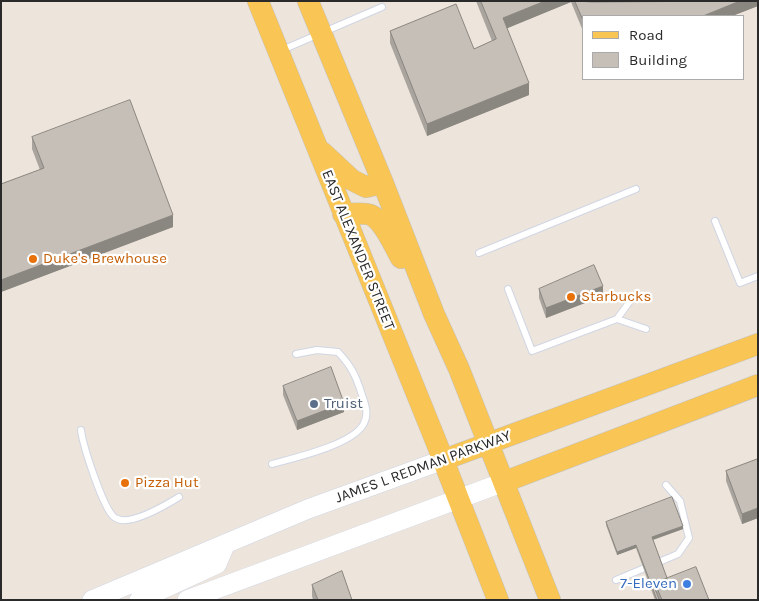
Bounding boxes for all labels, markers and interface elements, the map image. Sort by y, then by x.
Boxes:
legend [582,15,744,80]
text: Road [629,26,664,44]
text: Building [629,51,687,69]
street label: EAST ALEXANDER STREET [318,167,398,333]
place label: Duke's Brewhouse [43,250,167,268]
marker: Duke's Brewhouse [27,253,39,265]
place label: Starbucks [581,288,651,306]
marker: Starbucks [565,291,577,303]
place label: Truist [324,395,363,413]
marker: Truist [308,398,320,410]
street label: JAMES L REDMAN PARKWAY [333,427,513,507]
place label: Pizza Hut [135,474,199,492]
marker: Pizza Hut [119,477,131,489]
place label: 7-Eleven [620,575,677,593]
marker: 7-Eleven [681,578,693,590]

